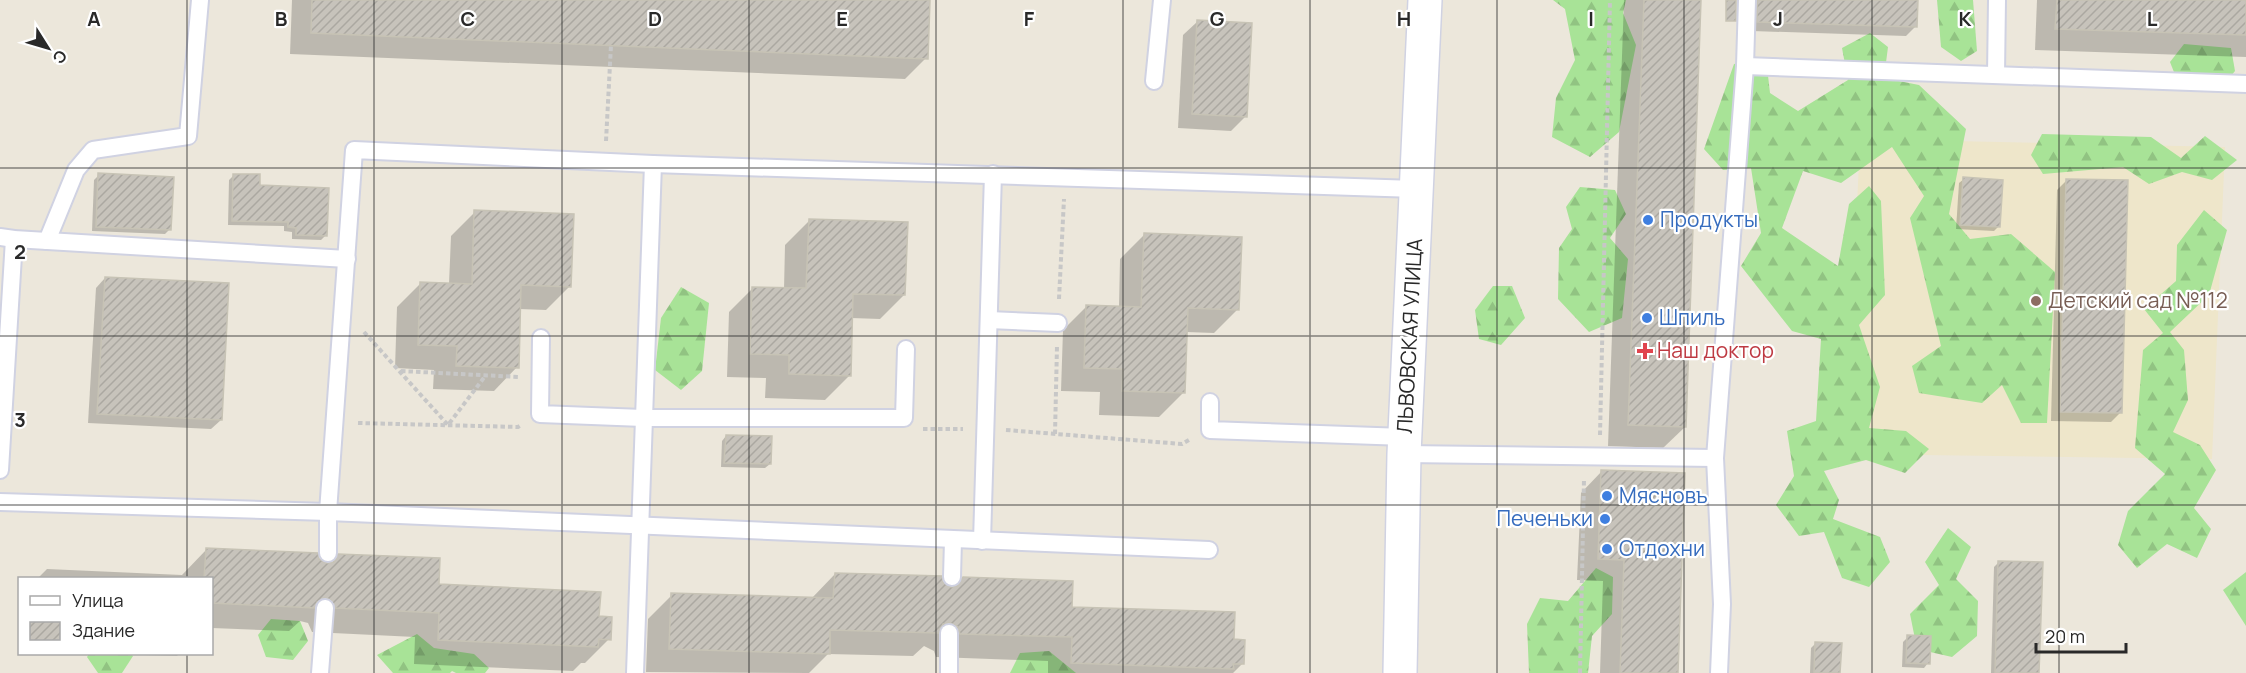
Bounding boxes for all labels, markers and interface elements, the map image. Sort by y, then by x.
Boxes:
text: A [87,5,101,32]
text: B [275,5,288,32]
text: C [461,5,475,32]
text: D [648,5,662,32]
text: E [836,5,848,32]
text: F [1024,5,1035,32]
text: G [1210,5,1225,32]
text: H [1397,5,1411,32]
text: I [1588,5,1594,32]
text: J [1773,5,1783,32]
text: K [1959,5,1972,32]
text: L [2147,5,2158,32]
north arrow [18,18,78,78]
text: С [48,46,72,69]
place label: Продукты [1660,205,1758,233]
marker: Продукты [1641,213,1655,227]
street label: ЛЬВОВСКАЯ УЛИЦА [1390,237,1428,434]
text: 2 [14,238,26,265]
place label: Детский сад №112 [2048,286,2228,314]
marker: Детский сад №112 [2029,294,2043,308]
place label: Шпиль [1659,303,1725,331]
marker: Шпиль [1640,311,1654,325]
place label: Наш доктор [1657,336,1774,364]
marker: Наш доктор [1638,344,1652,358]
text: 3 [14,406,26,433]
place label: Мясновъ [1619,481,1708,509]
marker: Мясновъ [1600,489,1614,503]
place label: Печеньки [1497,504,1593,532]
marker: Печеньки [1598,512,1612,526]
place label: Отдохни [1619,534,1705,562]
marker: Отдохни [1600,542,1614,556]
legend [18,577,213,655]
text: Улица [72,588,124,612]
scale bar [2036,616,2126,654]
text: Здание [72,618,135,642]
text: 20 m [2045,624,2085,648]

